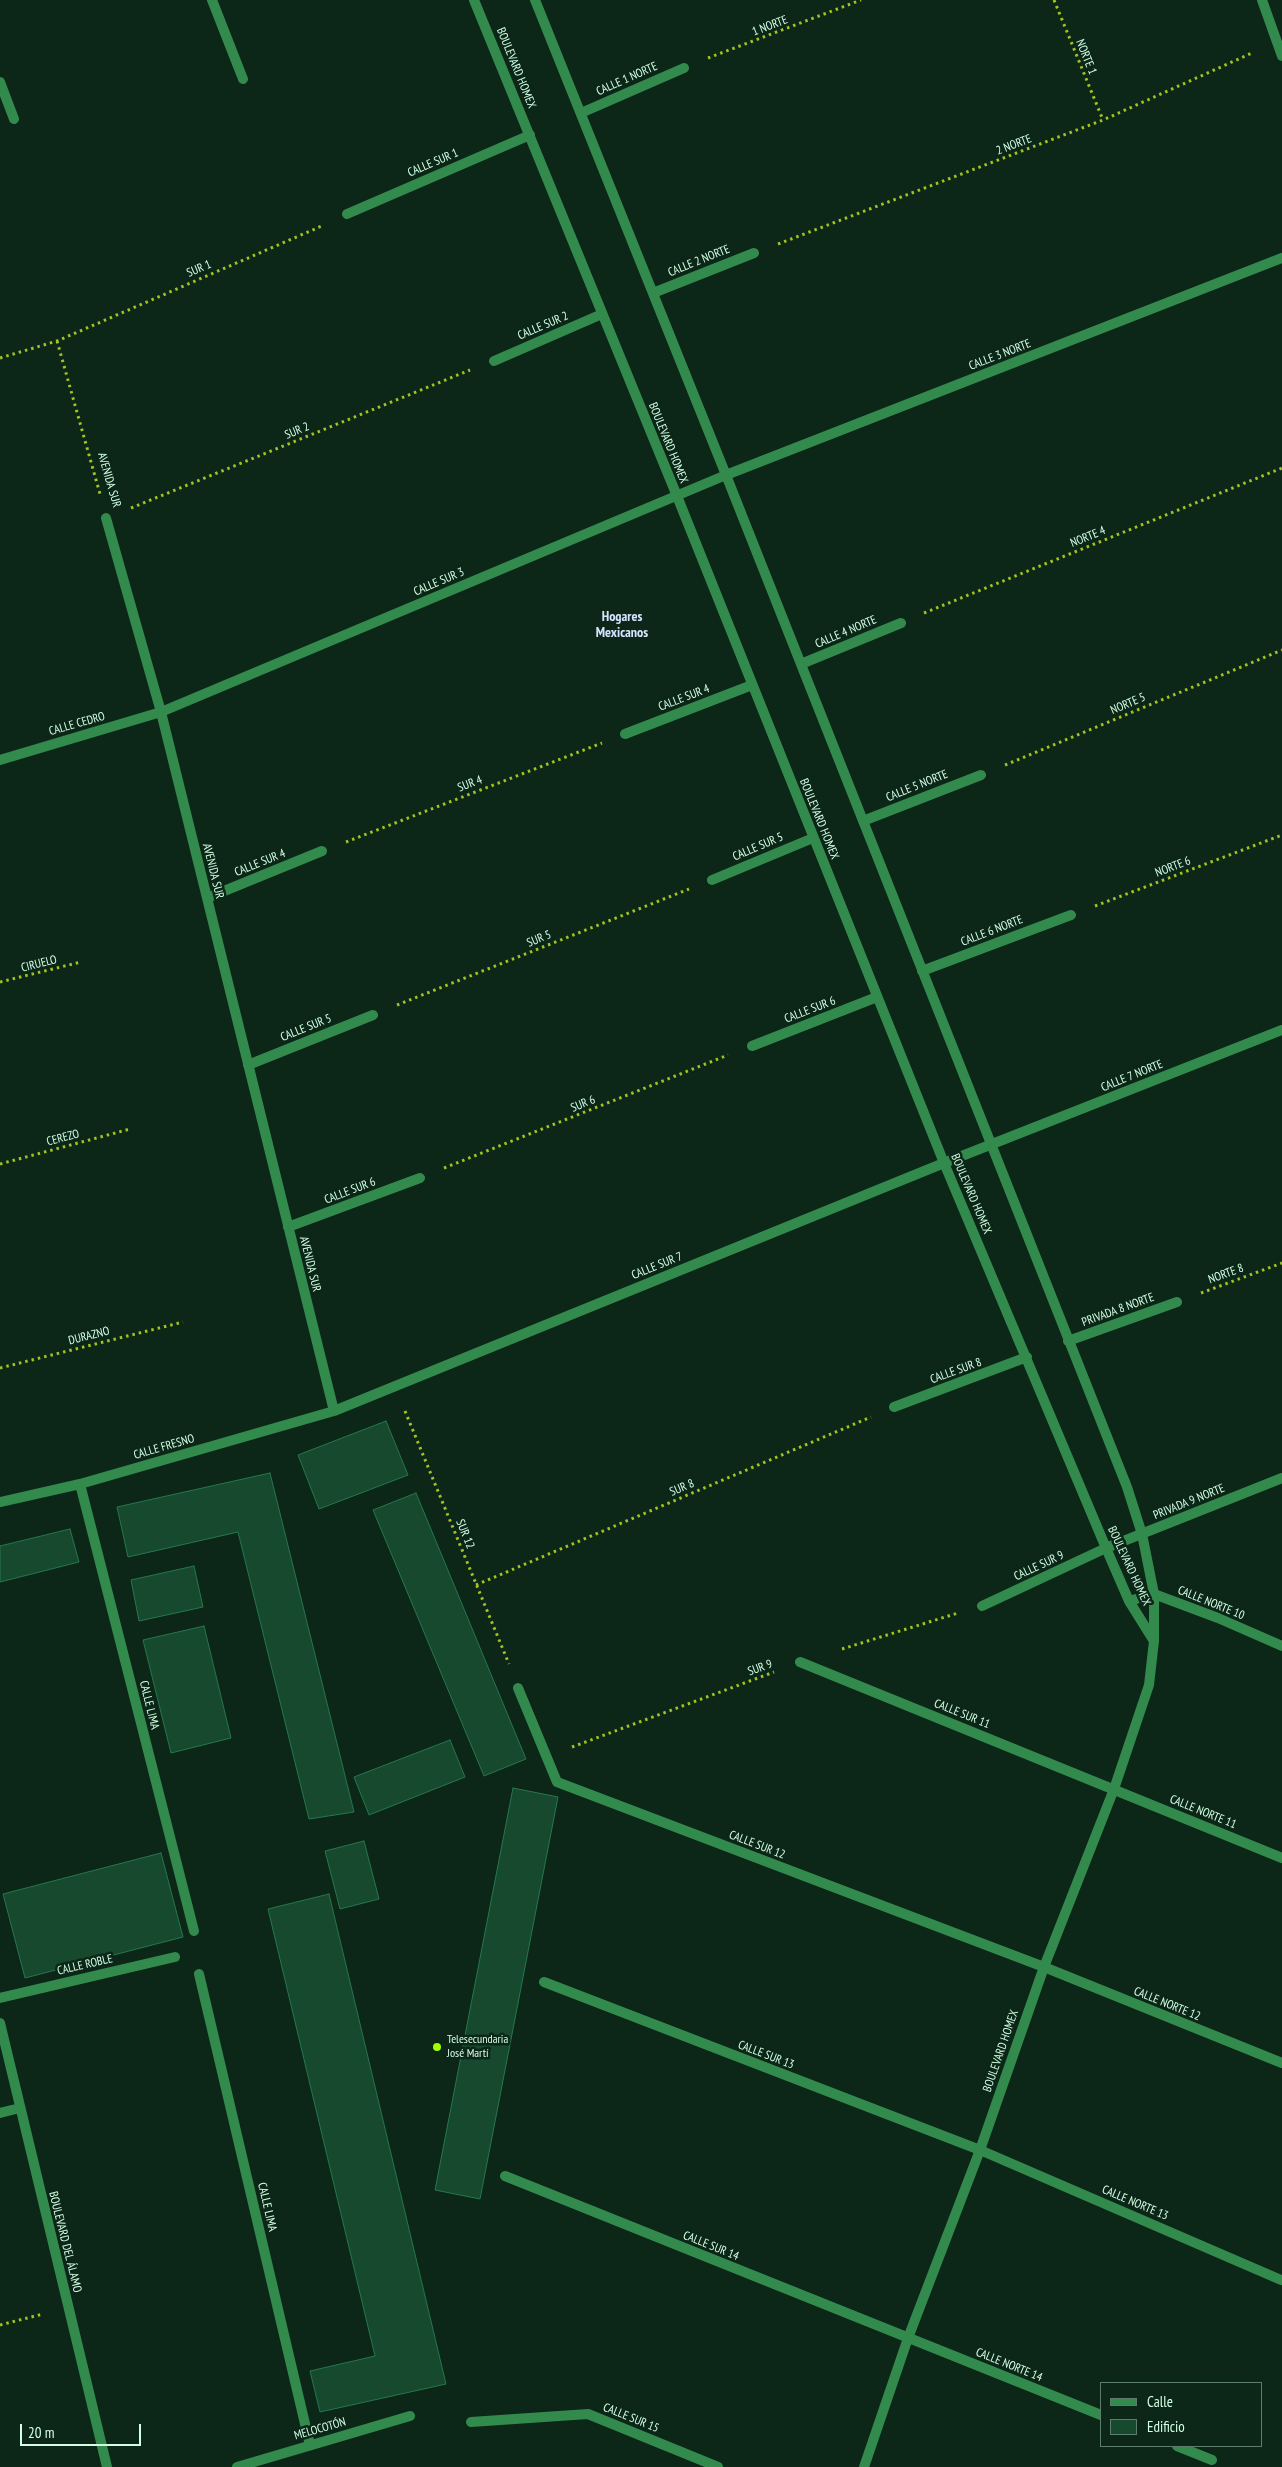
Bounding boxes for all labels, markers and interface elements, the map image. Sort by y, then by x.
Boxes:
street label: 1 NORTE [750,13,790,39]
street label: BOULEVARD HOMEX [493,26,539,110]
street label: NORTE 1 [1072,37,1100,77]
street label: CALLE 1 NORTE [594,59,660,99]
street label: 2 NORTE [994,132,1034,158]
street label: CALLE SUR 1 [406,146,460,180]
street label: CALLE 2 NORTE [666,242,732,280]
street label: SUR 1 [185,257,213,281]
street label: CALLE SUR 2 [516,309,570,343]
street label: CALLE 3 NORTE [967,337,1033,373]
street label: BOULEVARD HOMEX [645,401,691,485]
street label: SUR 2 [283,420,311,442]
street label: AVENIDA SUR [94,451,124,509]
street label: NORTE 4 [1068,523,1108,551]
street label: CALLE SUR 3 [412,565,466,599]
district label: Hogares Mexicanos [596,609,648,642]
street label: CALLE 4 NORTE [813,613,879,651]
street label: CALLE SUR 4 [656,682,712,714]
street label: NORTE 5 [1108,690,1148,718]
street label: CALLE CEDRO [47,709,107,739]
street label: CALLE 5 NORTE [884,767,950,805]
street label: SUR 4 [456,773,484,795]
street label: BOULEVARD HOMEX [796,777,842,861]
street label: CALLE SUR 5 [731,830,785,864]
street label: AVENIDA SUR [199,842,227,900]
street label: CALLE SUR 4 [232,846,288,880]
street label: NORTE 6 [1153,854,1193,880]
street label: CALLE 6 NORTE [959,913,1025,949]
street label: SUR 5 [525,928,553,950]
street label: CIRUELO [20,953,58,975]
street label: CALLE SUR 6 [782,994,838,1026]
street label: CALLE SUR 5 [278,1011,334,1045]
street label: CALLE 7 NORTE [1099,1057,1165,1095]
street label: SUR 6 [569,1093,597,1115]
street label: CEREZO [45,1127,81,1149]
street label: BOULEVARD HOMEX [948,1152,994,1236]
street label: CALLE SUR 6 [322,1175,378,1207]
street label: AVENIDA SUR [296,1235,324,1293]
street label: CALLE SUR 7 [629,1249,685,1283]
street label: NORTE 8 [1206,1261,1246,1287]
street label: PRIVADA 8 NORTE [1080,1290,1156,1330]
street label: DURAZNO [67,1324,111,1348]
street label: CALLE SUR 8 [928,1355,984,1387]
street label: CALLE FRESNO [132,1431,196,1463]
street label: SUR 8 [668,1476,696,1500]
street label: PRIVADA 9 NORTE [1151,1481,1227,1523]
street label: SUR 12 [453,1517,477,1551]
street label: BOULEVARD HOMEX [1104,1524,1154,1608]
street label: CALLE SUR 9 [1012,1548,1066,1584]
street label: CALLE NORTE 10 [1176,1583,1246,1623]
street label: SUR 9 [746,1657,774,1679]
street label: CALLE LIMA [136,1679,162,1731]
street label: CALLE SUR 11 [932,1696,992,1732]
street label: CALLE NORTE 11 [1168,1792,1238,1832]
street label: CALLE SUR 12 [727,1828,787,1862]
street label: CALLE ROBLE [56,1952,114,1978]
street label: CALLE NORTE 12 [1132,1984,1202,2024]
street label: BOULEVARD HOMEX [980,2008,1022,2094]
place label: Telesecundaria José Martí [447,2033,508,2061]
street label: CALLE SUR 13 [736,2038,796,2072]
marker: Telesecundaria José Martí [431,2041,443,2053]
street label: CALLE LIMA [254,2181,280,2233]
street label: CALLE NORTE 13 [1100,2183,1170,2223]
street label: BOULEVARD DEL ÁLAMO [45,2190,85,2294]
street label: CALLE SUR 14 [681,2228,741,2264]
street label: CALLE NORTE 14 [974,2345,1044,2385]
legend [1100,2382,1262,2447]
text: Calle [1147,2392,1173,2411]
street label: CALLE SUR 15 [601,2400,661,2436]
scale bar [22,2414,144,2446]
street label: MELOCOTÓN [293,2415,347,2443]
text: Edificio [1147,2417,1185,2436]
text: 20 m [28,2423,54,2442]

